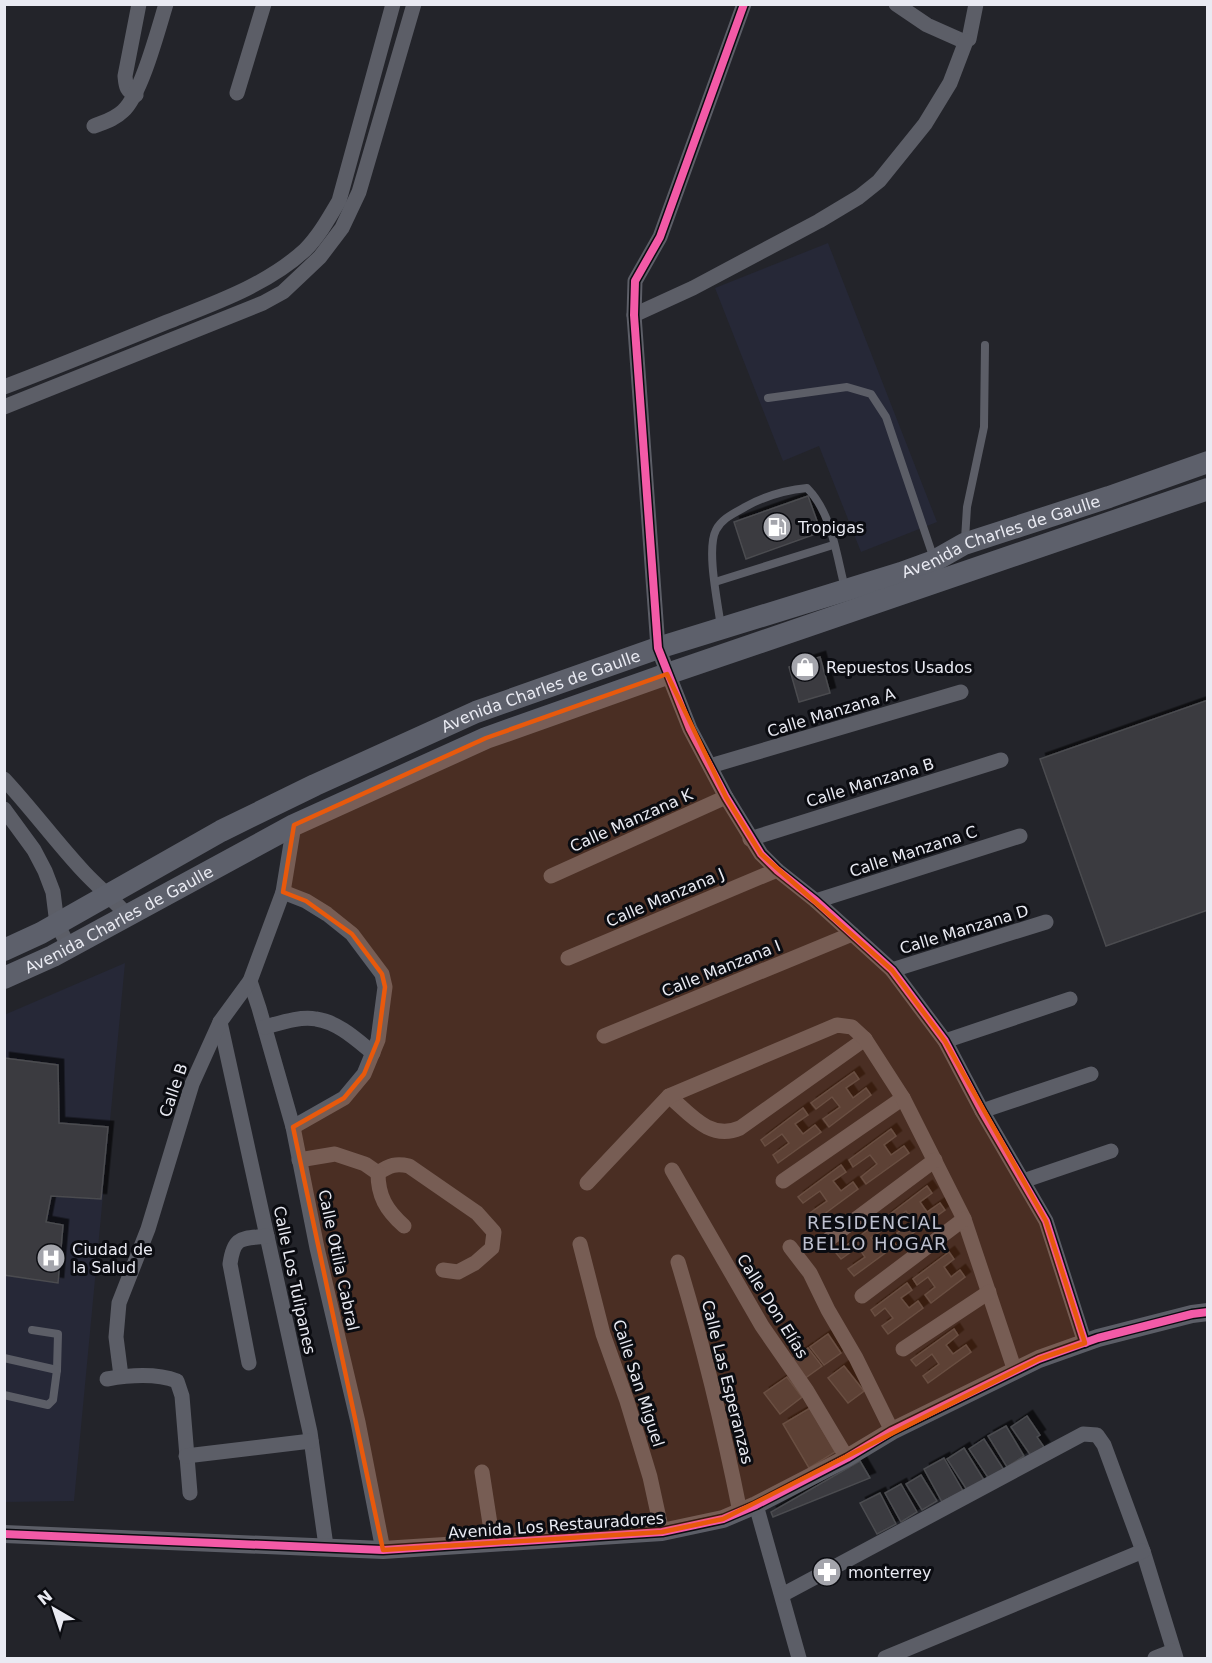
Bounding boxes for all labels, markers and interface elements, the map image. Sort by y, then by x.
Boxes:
street label: Avenida Charles de Gaulle [899,492,1103,582]
fuel station icon: Tropigas [761,511,793,543]
place label: Tropigas [797,518,864,537]
street label: Avenida Charles de Gaulle [438,646,643,737]
shop icon: Repuestos Usados [789,651,821,683]
place label: Repuestos Usados [826,658,972,677]
street label: Calle Manzana A [765,684,897,741]
street label: Calle Manzana B [804,754,936,811]
street label: Calle Manzana K [567,785,696,856]
street label: Calle Manzana C [847,822,979,881]
street label: Avenida Charles de Gaulle [22,862,216,977]
street label: Calle Manzana J [603,864,727,931]
street label: Calle Manzana D [897,901,1031,958]
street label: Calle Manzana I [659,936,783,1001]
street label: Calle B [155,1061,192,1120]
street label: Calle Otilia Cabral [314,1188,363,1332]
street label: Calle Los Tulipanes [269,1204,320,1356]
district label: RESIDENCIAL BELLO HOGAR [802,1212,948,1254]
place label: Ciudad de la Salud [72,1240,153,1277]
hospital icon: Ciudad de la Salud [35,1242,67,1274]
street label: Calle Don Elías [733,1251,812,1362]
street label: Calle Las Esperanzas [698,1298,757,1466]
street label: Calle San Miguel [609,1317,668,1449]
street label: Avenida Los Restauradores [447,1508,665,1543]
pharmacy icon: monterrey [811,1556,843,1588]
place label: monterrey [848,1563,931,1582]
north arrow [24,1579,84,1639]
text: N [34,1586,56,1609]

